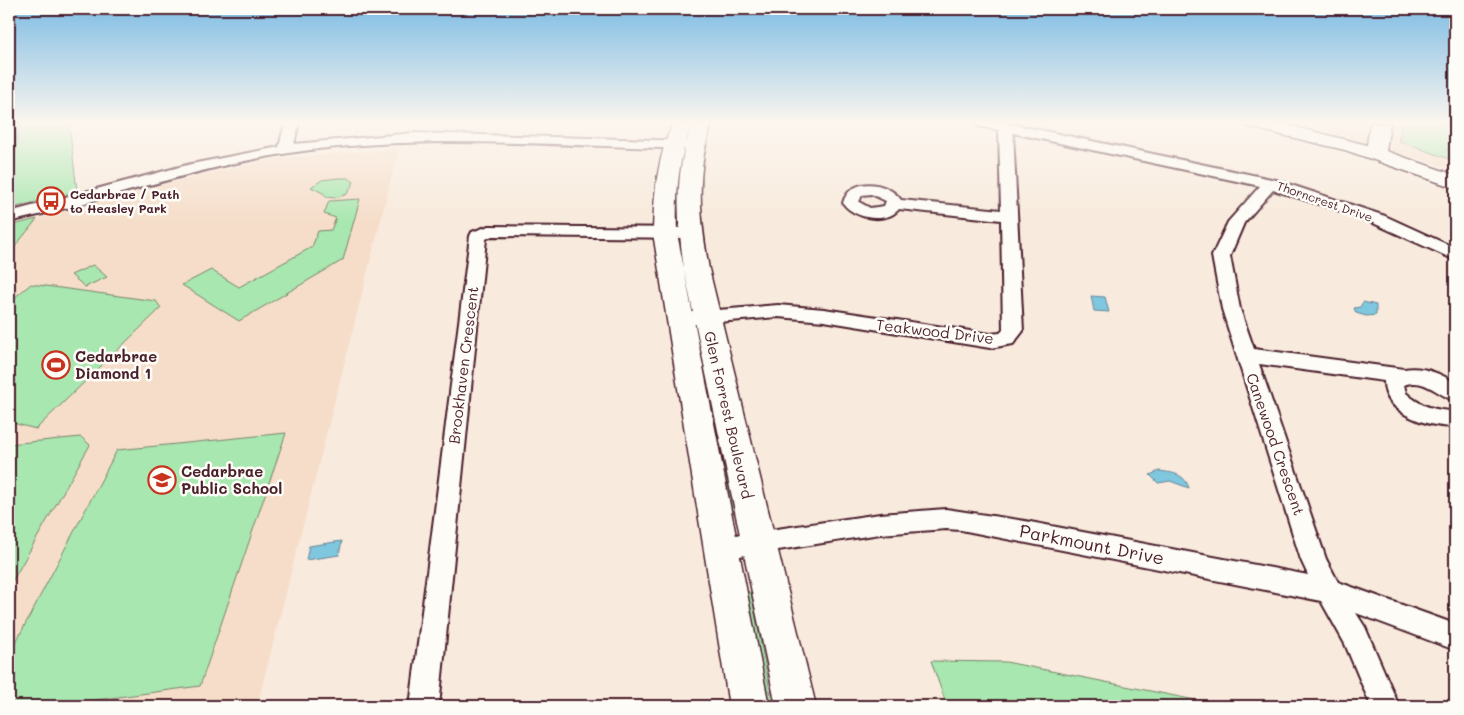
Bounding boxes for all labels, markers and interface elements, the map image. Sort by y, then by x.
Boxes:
street label: Thorncrest Drive [1275,177,1375,225]
bus stop icon: Cedarbrae / Path to Heasley Park [36,186,66,216]
place label: Cedarbrae / Path to Heasley Park [70,186,179,216]
street label: Brookhaven Crescent [443,285,483,445]
street label: Teakwood Drive [875,314,995,348]
street label: Glen Forrest Boulevard [700,329,758,501]
place label: Cedarbrae Diamond 1 [75,346,157,383]
sports icon: Cedarbrae Diamond 1 [41,350,71,380]
street label: Canewood Crescent [1242,370,1310,518]
place label: Cedarbrae Public School [181,461,282,498]
school or university icon: Cedarbrae Public School [147,465,177,495]
street label: Parkmount Drive [1018,518,1166,570]

